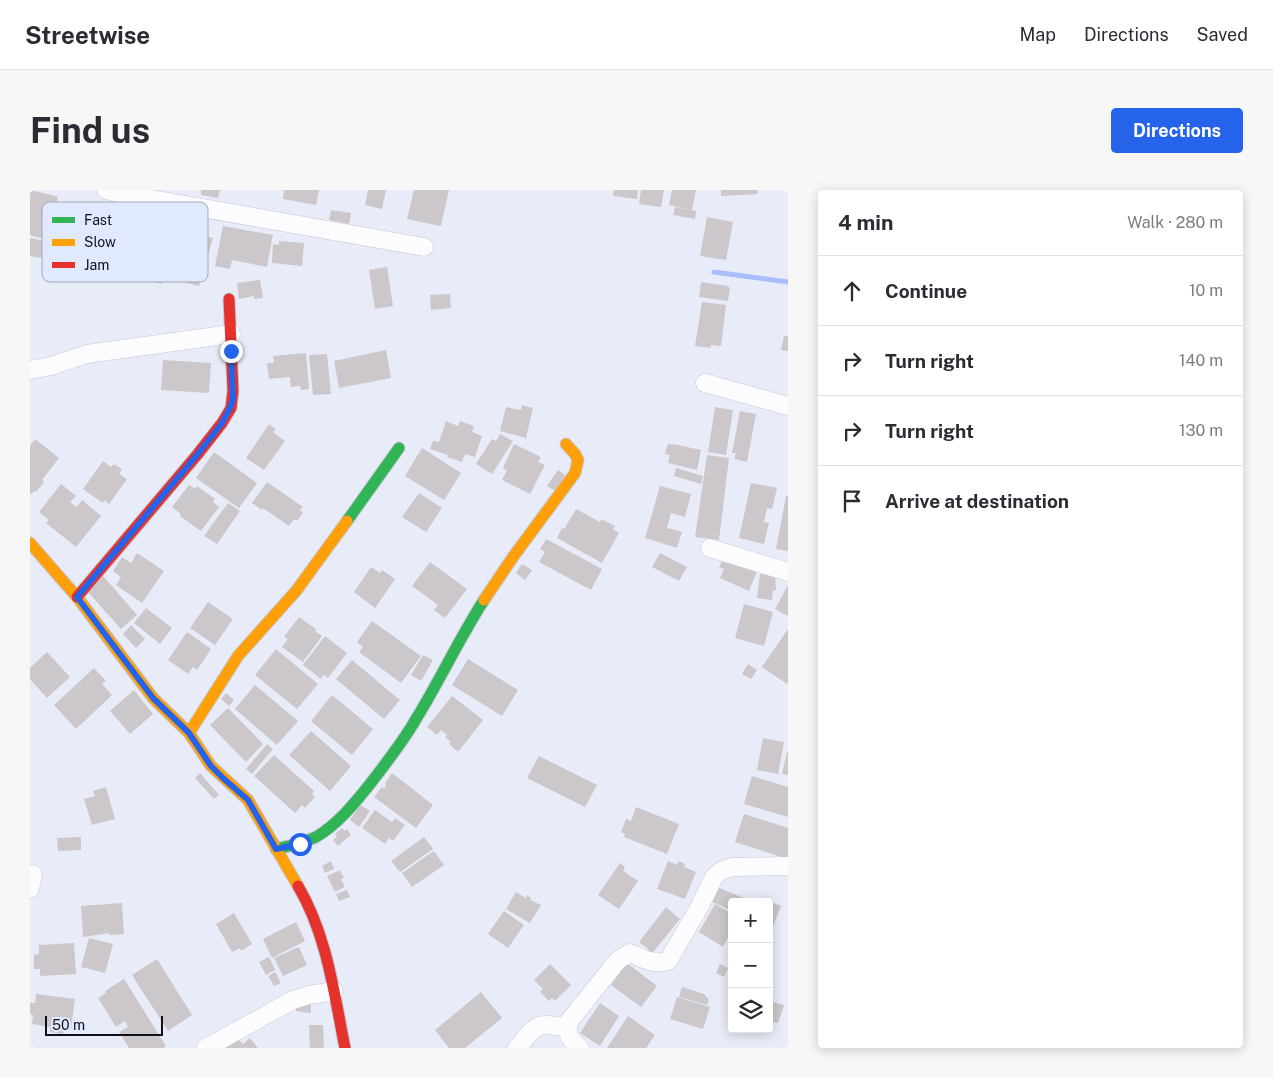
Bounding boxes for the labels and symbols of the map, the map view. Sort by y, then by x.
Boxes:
legend [42,202,208,282]
text: Fast [84,212,112,228]
text: Slow [84,234,116,250]
text: Jam [84,257,109,273]
route end [220,340,243,363]
route start [289,833,312,856]
scale bar [45,1013,162,1036]

